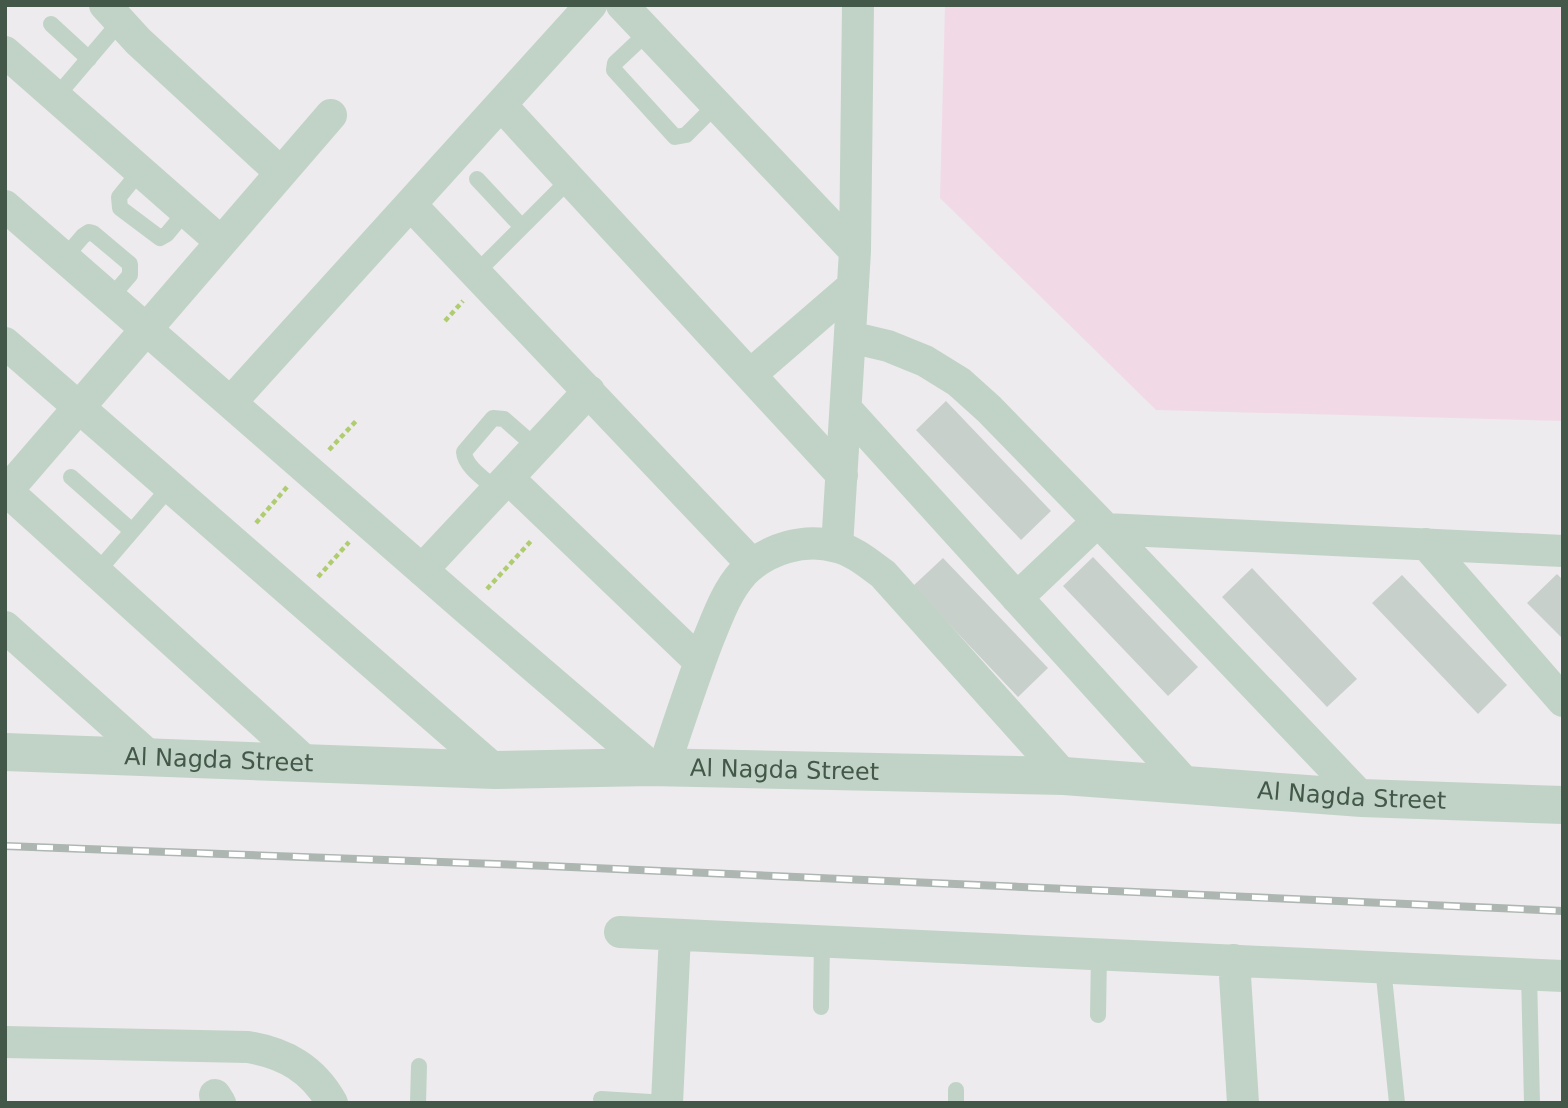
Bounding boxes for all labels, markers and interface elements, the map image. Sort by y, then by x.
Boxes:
street label: Al Nagda Street [124,742,314,777]
street label: Al Nagda Street [690,754,879,786]
street label: Al Nagda Street [1256,776,1447,815]

